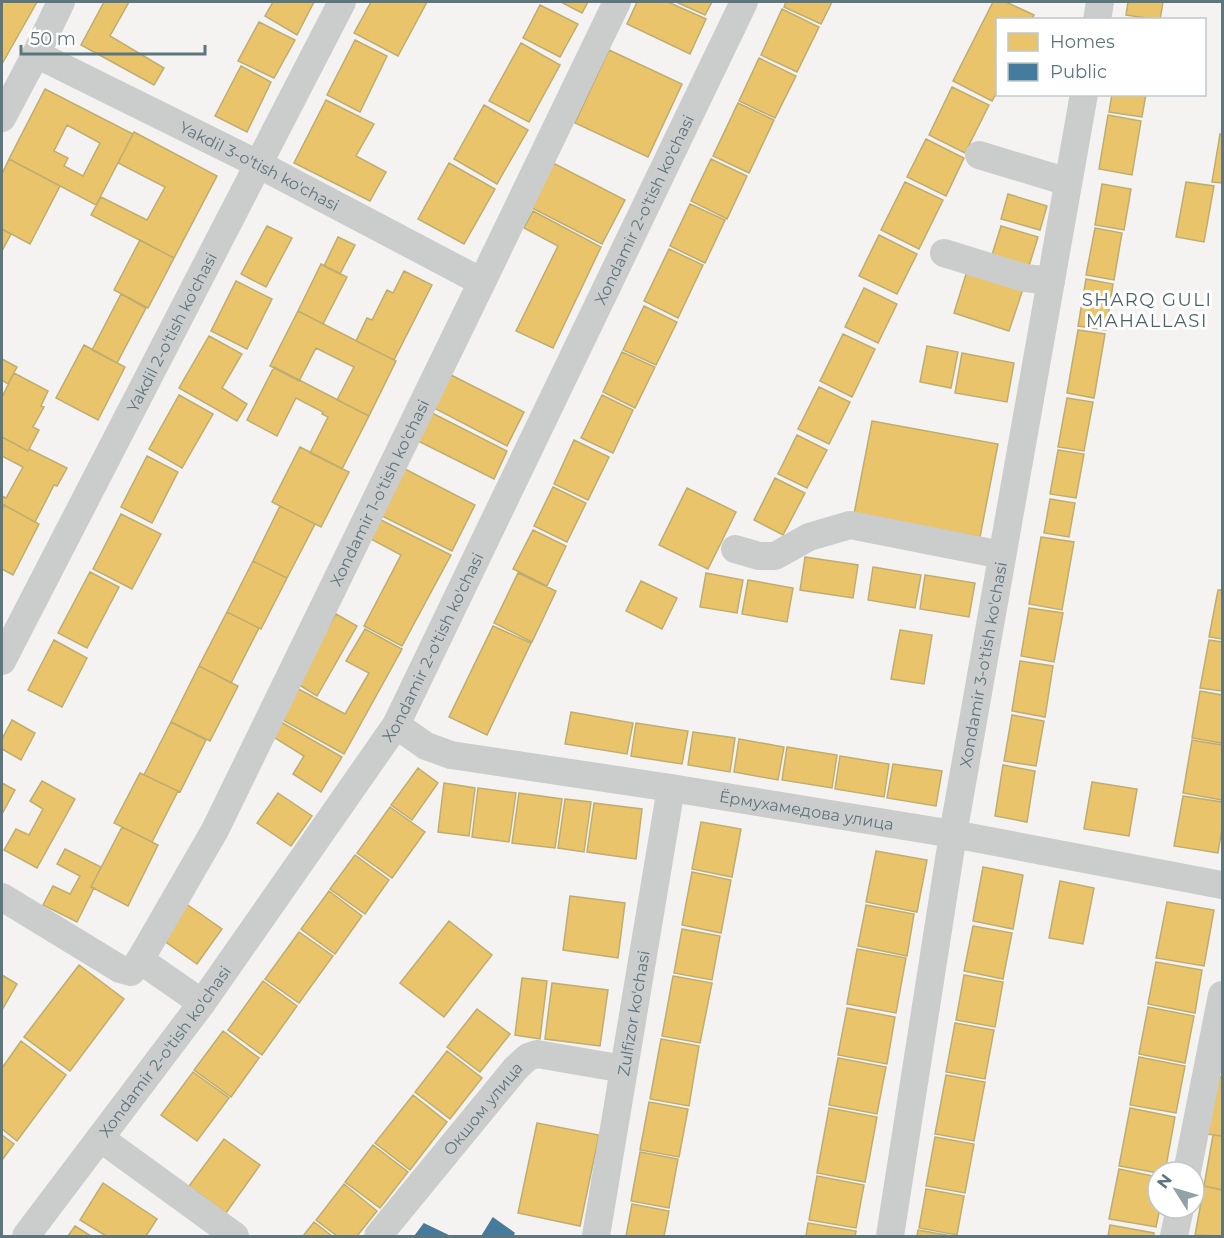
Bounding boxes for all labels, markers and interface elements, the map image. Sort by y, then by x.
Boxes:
scale bar [21,18,206,56]
legend [996,18,1206,96]
text: 50 m [30,28,76,50]
text: Homes [1050,31,1115,53]
text: Public [1050,61,1107,83]
street label: Xondamir 2-o'tish ko'chasi [590,112,698,308]
street label: Yakdil 3-o'tish ko'chasi [177,117,343,215]
street label: Yakdil 2-o'tish ko'chasi [123,249,221,415]
district label: SHARQ GULI MAHALLASI [1082,289,1212,332]
street label: Xondamir 1-o'tish ko'chasi [326,396,433,589]
street label: Xondamir 2-o'tish ko'chasi [378,549,487,745]
street label: Xondamir 3-o'tish ko'chasi [955,560,1011,769]
street label: Ёрмухамедова улица [718,786,895,834]
street label: Zulfizor ko'chasi [613,949,653,1077]
street label: Xondamir 2-o'tish ko'chasi [95,962,235,1141]
street label: Окшом улица [439,1058,526,1159]
north arrow [1146,1160,1206,1220]
text: N [1153,1170,1176,1192]

